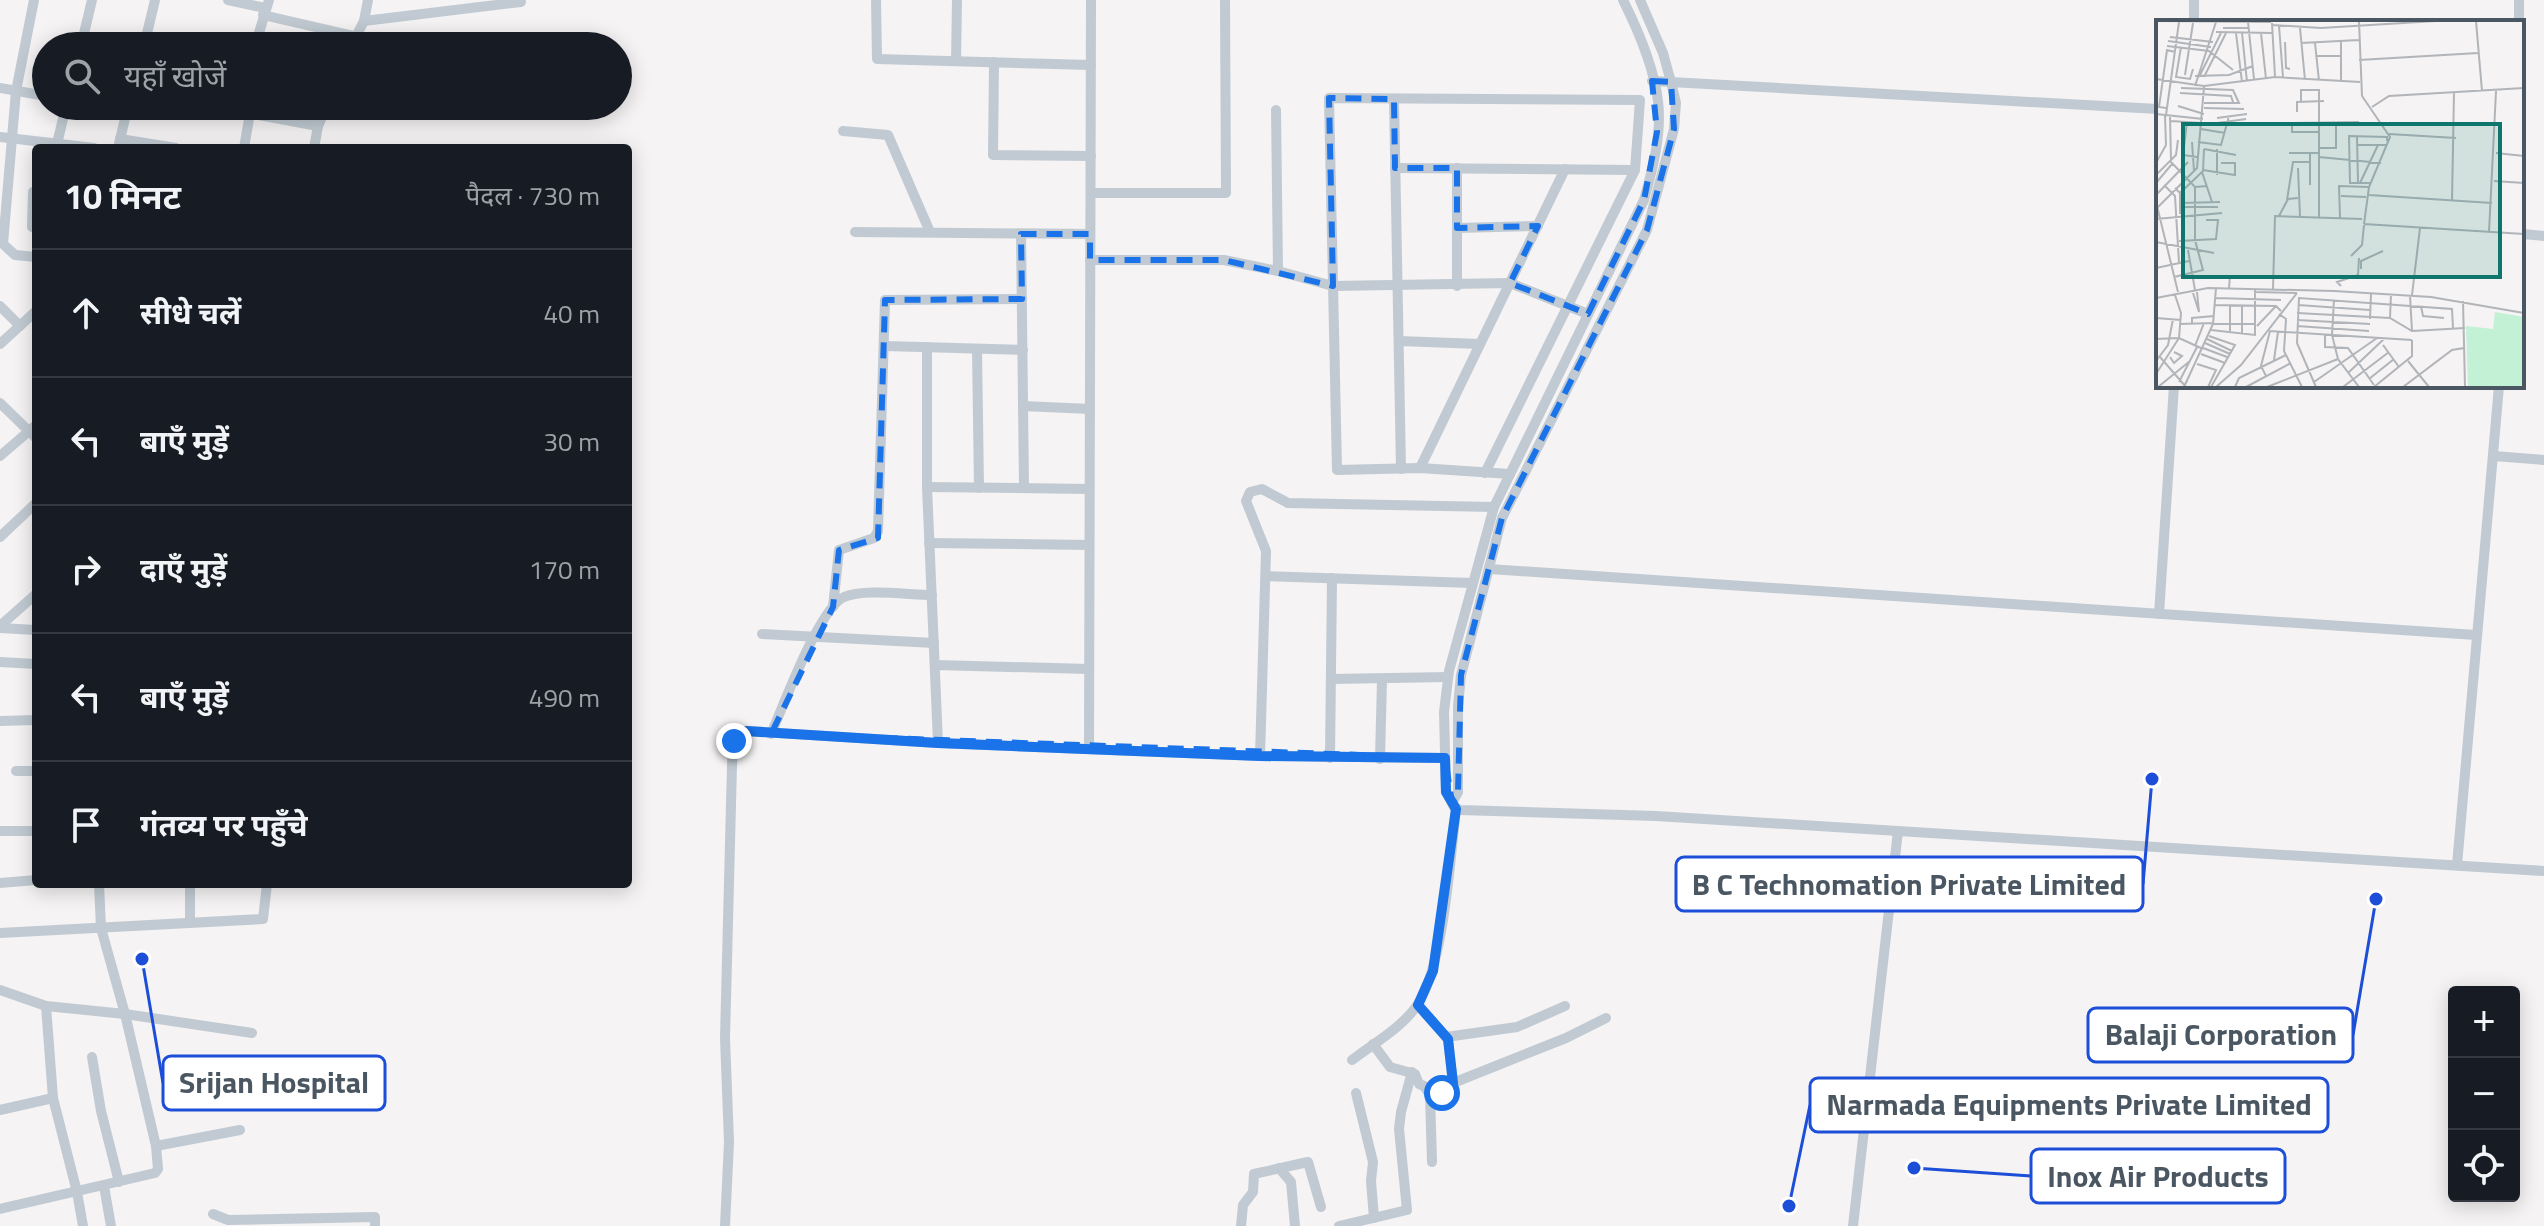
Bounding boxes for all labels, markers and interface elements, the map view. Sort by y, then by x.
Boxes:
inset map [2156,20,2524,388]
search box [32,32,632,120]
text: यहाँ खोजें [124,53,226,99]
icon: search [60,54,104,98]
text: 10 मिनट [64,170,181,222]
text: पैदल · 730 m [466,176,600,215]
text: सीधे चलें [140,290,241,336]
icon: ahead [64,291,108,335]
text: 40 m [543,294,600,333]
text: बाएँ मुड़ें [140,418,229,464]
icon: left [64,419,108,463]
text: 30 m [543,422,600,461]
text: दाएँ मुड़ें [140,546,227,592]
icon: right [64,547,108,591]
text: 170 m [529,550,600,589]
text: बाएँ मुड़ें [140,674,229,720]
icon: left [64,675,108,719]
text: 490 m [529,678,600,717]
route end [716,723,752,759]
text: गंतव्य पर पहुँचे [140,802,307,848]
icon: arrive [64,803,108,847]
callout: B C Technomation Private Limited [1676,857,2143,911]
text: B C Technomation Private Limited [1692,861,2126,907]
map controls [2448,986,2520,1202]
button: + [2448,986,2520,1058]
callout: Balaji Corporation [2088,1008,2353,1062]
text: Balaji Corporation [2105,1011,2337,1057]
callout: Srijan Hospital [163,1056,385,1110]
button: − [2448,1058,2520,1130]
text: Srijan Hospital [179,1059,369,1105]
route start [1424,1075,1460,1111]
callout: Narmada Equipments Private Limited [1810,1078,2328,1132]
text: Narmada Equipments Private Limited [1826,1081,2312,1127]
button: locate [2448,1130,2520,1202]
callout: Inox Air Products [2031,1149,2285,1203]
text: Inox Air Products [2047,1153,2269,1199]

